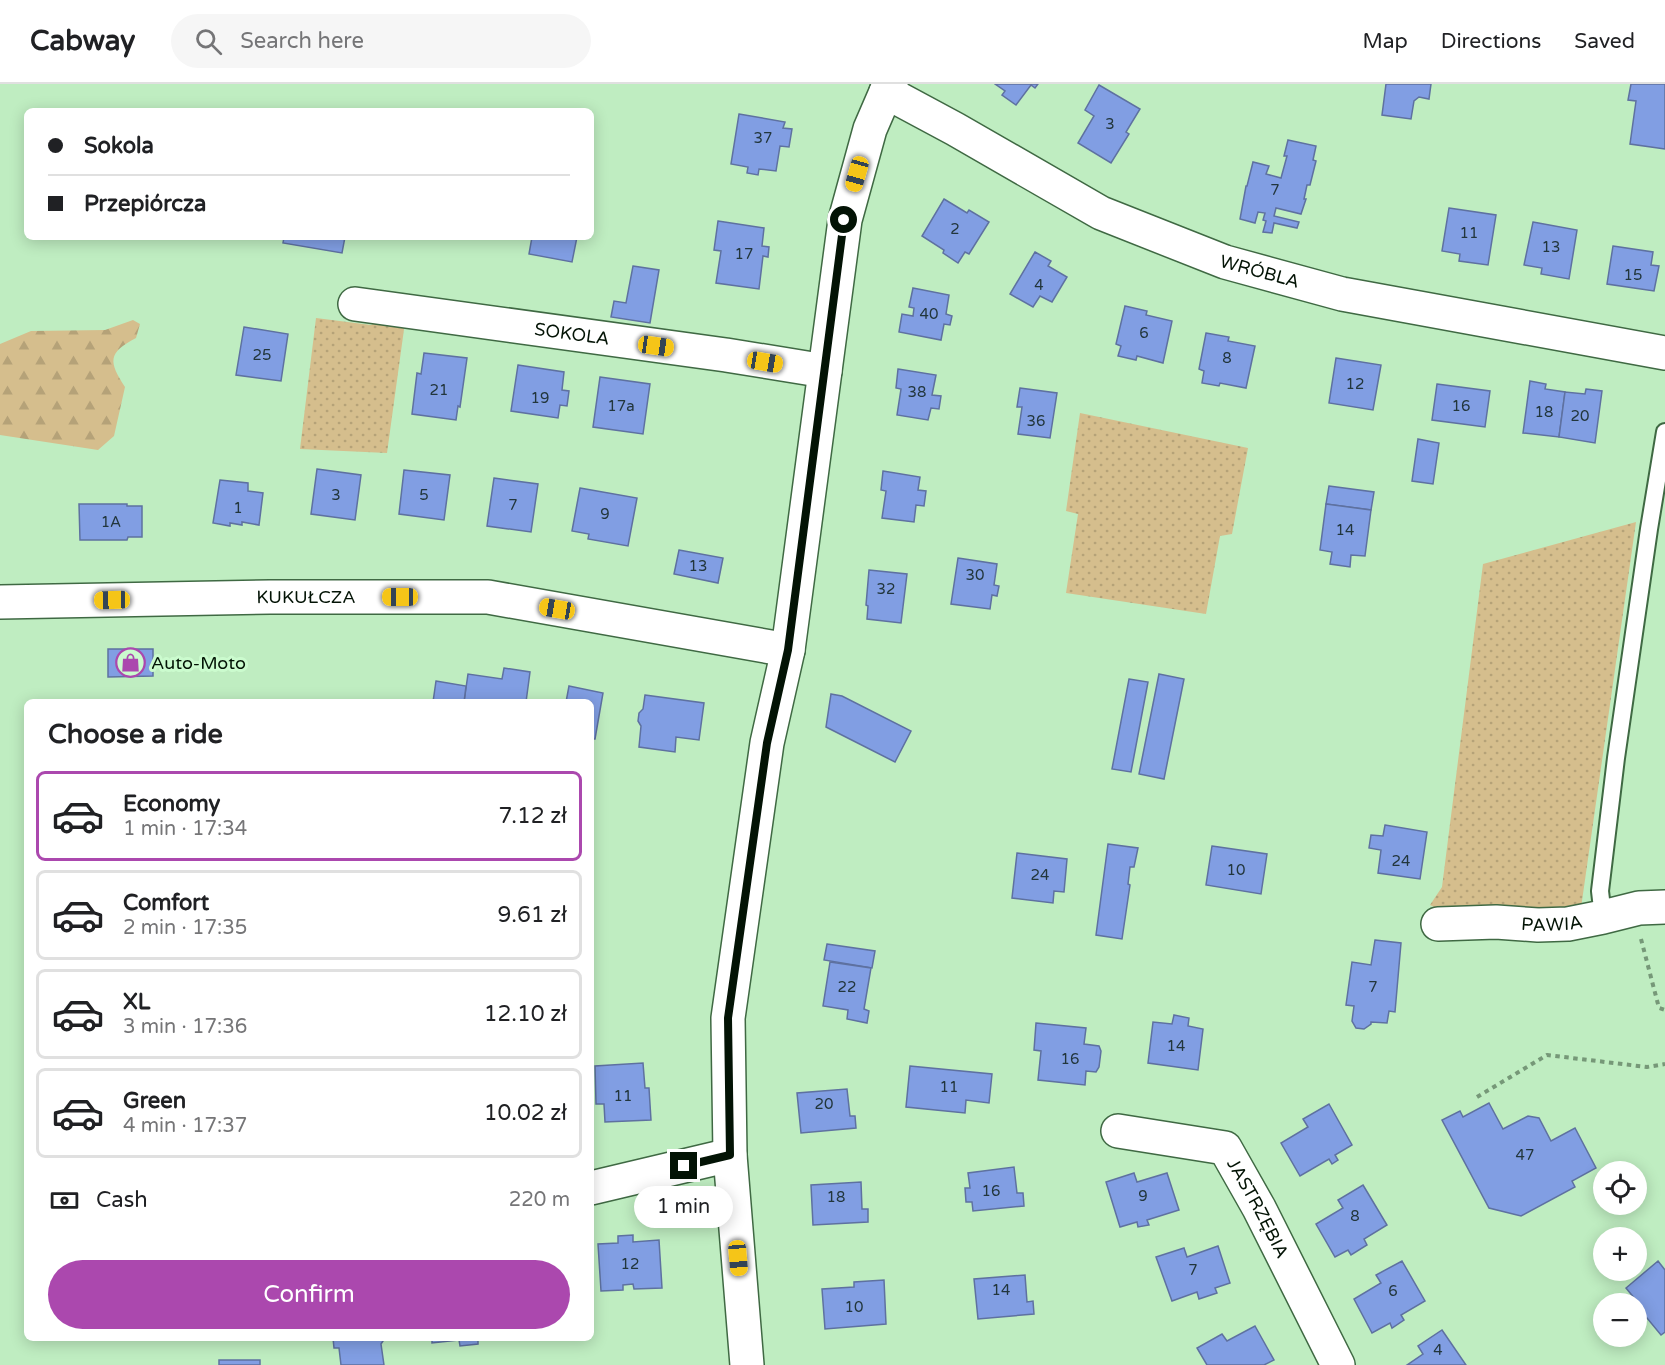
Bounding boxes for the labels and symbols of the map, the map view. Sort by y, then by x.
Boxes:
house number: 3 [1105,115,1115,133]
house number: 37 [754,129,772,147]
car [843,154,871,194]
house number: 7 [1270,181,1280,199]
route start [830,206,857,233]
house number: 2 [950,220,960,238]
house number: 11 [1460,224,1478,242]
house number: 13 [1542,238,1560,256]
house number: 17 [735,245,753,263]
street label: WRÓBLA [1217,250,1302,293]
house number: 15 [1624,266,1642,284]
house number: 4 [1034,276,1044,294]
house number: 40 [920,305,938,323]
street label: SOKOLA [533,318,611,350]
house number: 6 [1139,324,1149,342]
car [637,335,675,357]
house number: 25 [253,346,271,364]
house number: 8 [1222,349,1232,367]
car [746,350,784,374]
house number: 12 [1346,375,1364,393]
house number: 21 [430,381,448,399]
house number: 38 [908,383,926,401]
house number: 19 [531,389,549,407]
house number: 17a [607,397,635,415]
house number: 16 [1452,397,1470,415]
house number: 18 [1535,403,1553,421]
house number: 20 [1571,407,1589,425]
house number: 36 [1027,412,1045,430]
house number: 3 [331,486,341,504]
house number: 5 [419,486,429,504]
house number: 7 [508,496,518,514]
house number: 1 [233,499,243,517]
house number: 9 [600,505,610,523]
house number: 1A [101,513,121,531]
house number: 14 [1336,521,1354,539]
house number: 13 [689,557,707,575]
house number: 30 [966,566,984,584]
house number: 32 [877,580,895,598]
street label: KUKUŁCZA [256,586,356,608]
car [382,588,418,606]
car [94,591,130,609]
car [538,597,576,621]
shop icon: Auto-Moto [114,647,146,679]
place label: Auto-Moto [151,652,246,674]
house number: 24 [1392,852,1410,870]
house number: 10 [1227,861,1245,879]
house number: 24 [1031,866,1049,884]
street label: PAWIA [1520,910,1584,936]
house number: 22 [838,978,856,996]
house number: 7 [1368,978,1378,996]
house number: 14 [1167,1037,1185,1055]
house number: 16 [1061,1050,1079,1068]
house number: 11 [940,1078,958,1096]
house number: 11 [614,1087,632,1105]
house number: 20 [815,1095,833,1113]
house number: 47 [1516,1146,1534,1164]
route end [670,1152,697,1179]
street label: JASTRZĘBIA [1222,1154,1293,1262]
house number: 16 [982,1182,1000,1200]
callout: 1 min [634,1187,734,1229]
house number: 9 [1138,1187,1148,1205]
house number: 18 [827,1188,845,1206]
house number: 8 [1350,1207,1360,1225]
car [727,1239,749,1277]
house number: 12 [621,1255,639,1273]
house number: 7 [1188,1261,1198,1279]
house number: 14 [992,1281,1010,1299]
house number: 6 [1388,1282,1398,1300]
house number: 10 [845,1298,863,1316]
house number: 4 [1433,1341,1443,1359]

